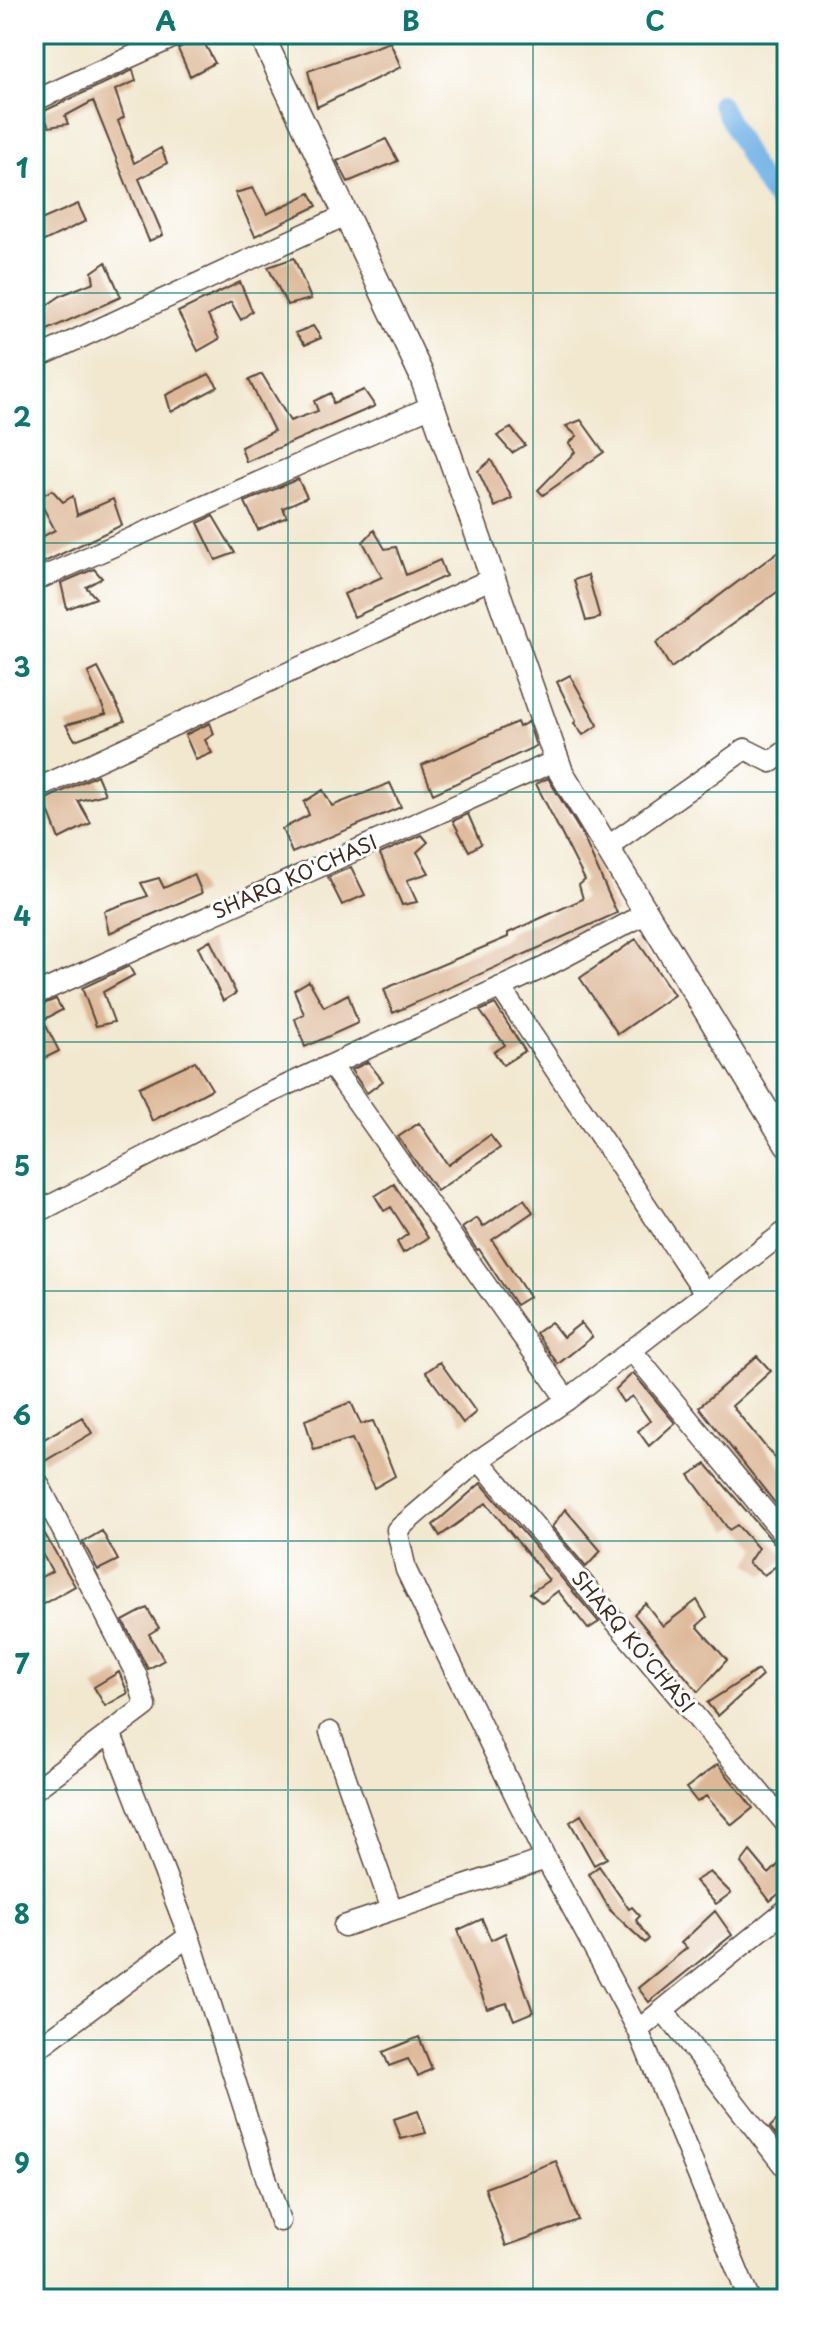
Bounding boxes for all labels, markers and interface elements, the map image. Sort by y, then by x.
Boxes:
text: A [156,1,176,40]
text: B [402,1,420,40]
text: C [645,1,665,40]
text: 1 [16,148,28,187]
text: 2 [13,397,31,436]
text: 3 [13,647,31,686]
street label: SHARQ KO'CHASI [207,826,382,926]
text: 4 [13,896,31,935]
text: 5 [14,1146,30,1185]
text: 6 [13,1395,31,1434]
street label: SHARQ KO'CHASI [565,1564,702,1719]
text: 7 [15,1644,30,1683]
text: 8 [14,1894,30,1933]
text: 9 [14,2143,30,2182]

